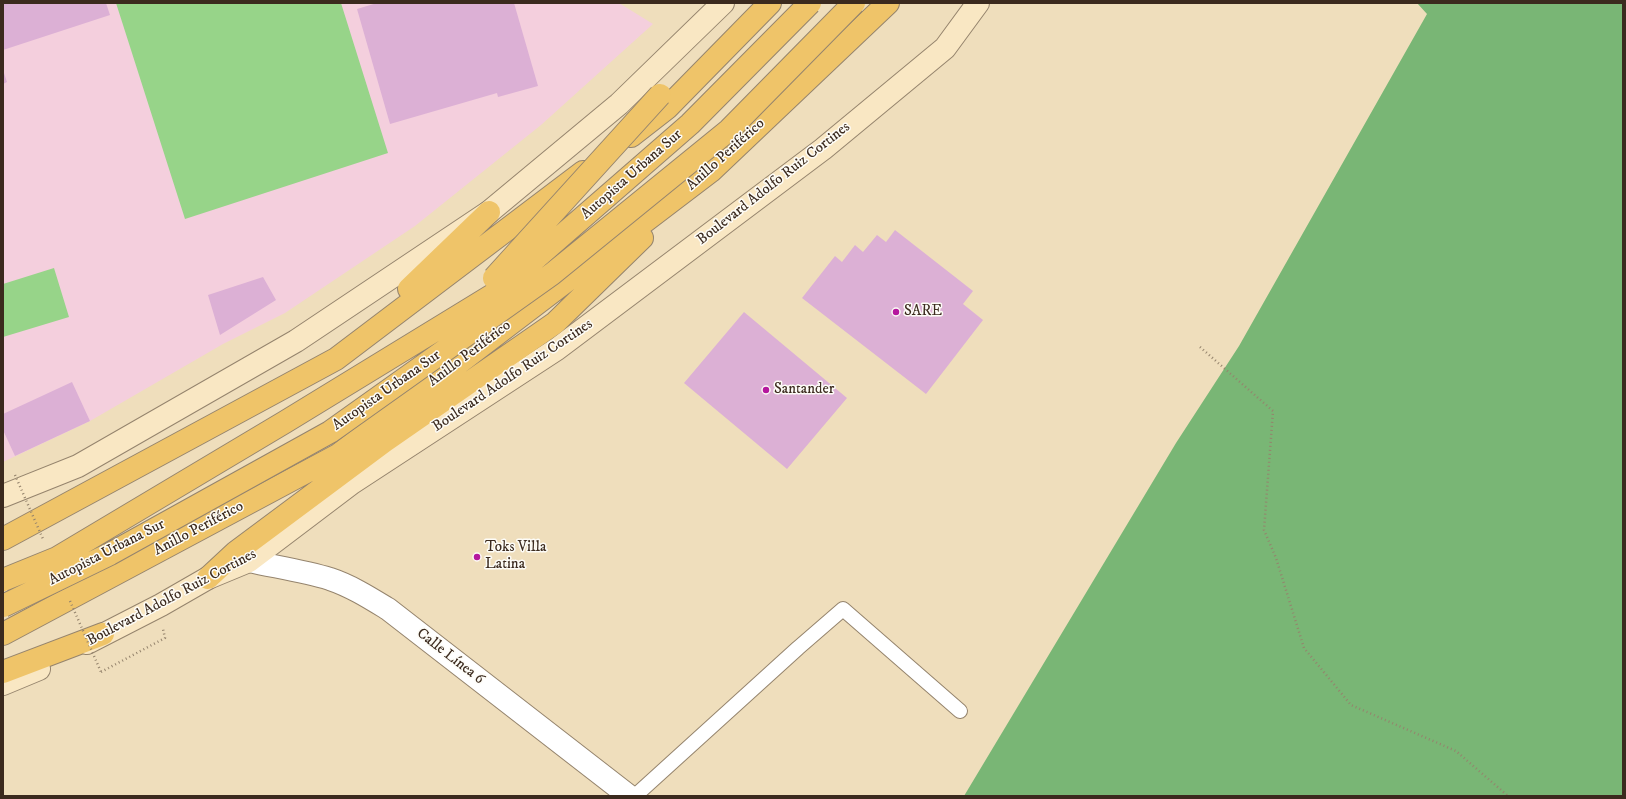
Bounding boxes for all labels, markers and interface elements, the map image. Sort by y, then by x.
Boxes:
street label: Anillo Periférico [683,115,769,195]
street label: Boulevard Adolfo Ruiz Cortines [694,119,854,249]
street label: Autopista Urbana Sur [578,126,686,224]
place label: SARE [904,303,942,321]
marker: SARE [891,307,901,317]
street label: Boulevard Adolfo Ruiz Cortines [430,316,596,436]
street label: Anillo Periférico [425,317,515,391]
street label: Autopista Urbana Sur [329,347,445,435]
place label: Santander [774,381,834,399]
marker: Santander [761,385,771,395]
street label: Anillo Periférico [151,498,247,560]
street label: Autopista Urbana Sur [46,516,168,590]
place label: Toks Villa Latina [485,539,546,574]
street label: Boulevard Adolfo Ruiz Cortines [84,546,260,650]
marker: Toks Villa Latina [472,552,482,562]
street label: Calle Línea 6 [413,625,487,689]

